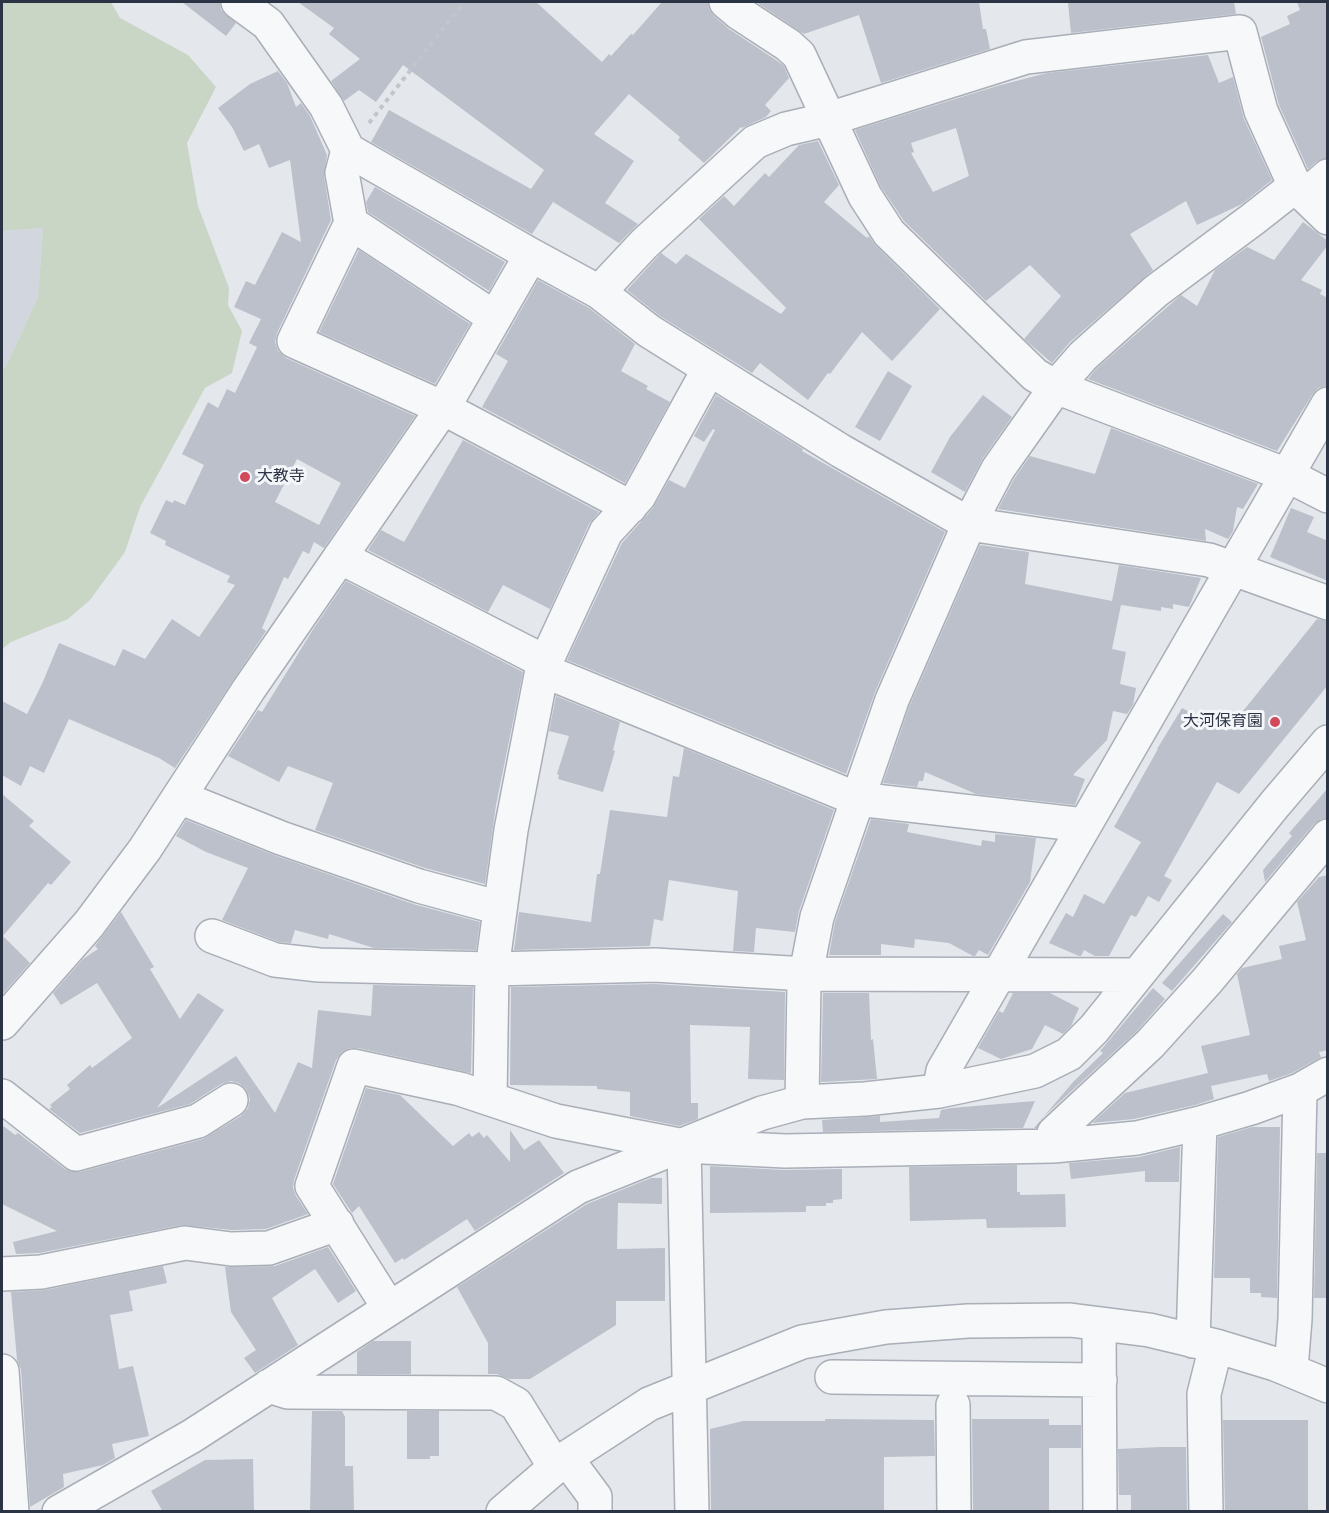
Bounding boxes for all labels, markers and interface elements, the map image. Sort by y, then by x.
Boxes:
place label: 大教寺 [257,467,305,487]
marker: 大教寺 [238,470,252,484]
place label: 大河保育園 [1183,712,1263,732]
marker: 大河保育園 [1268,715,1282,729]

